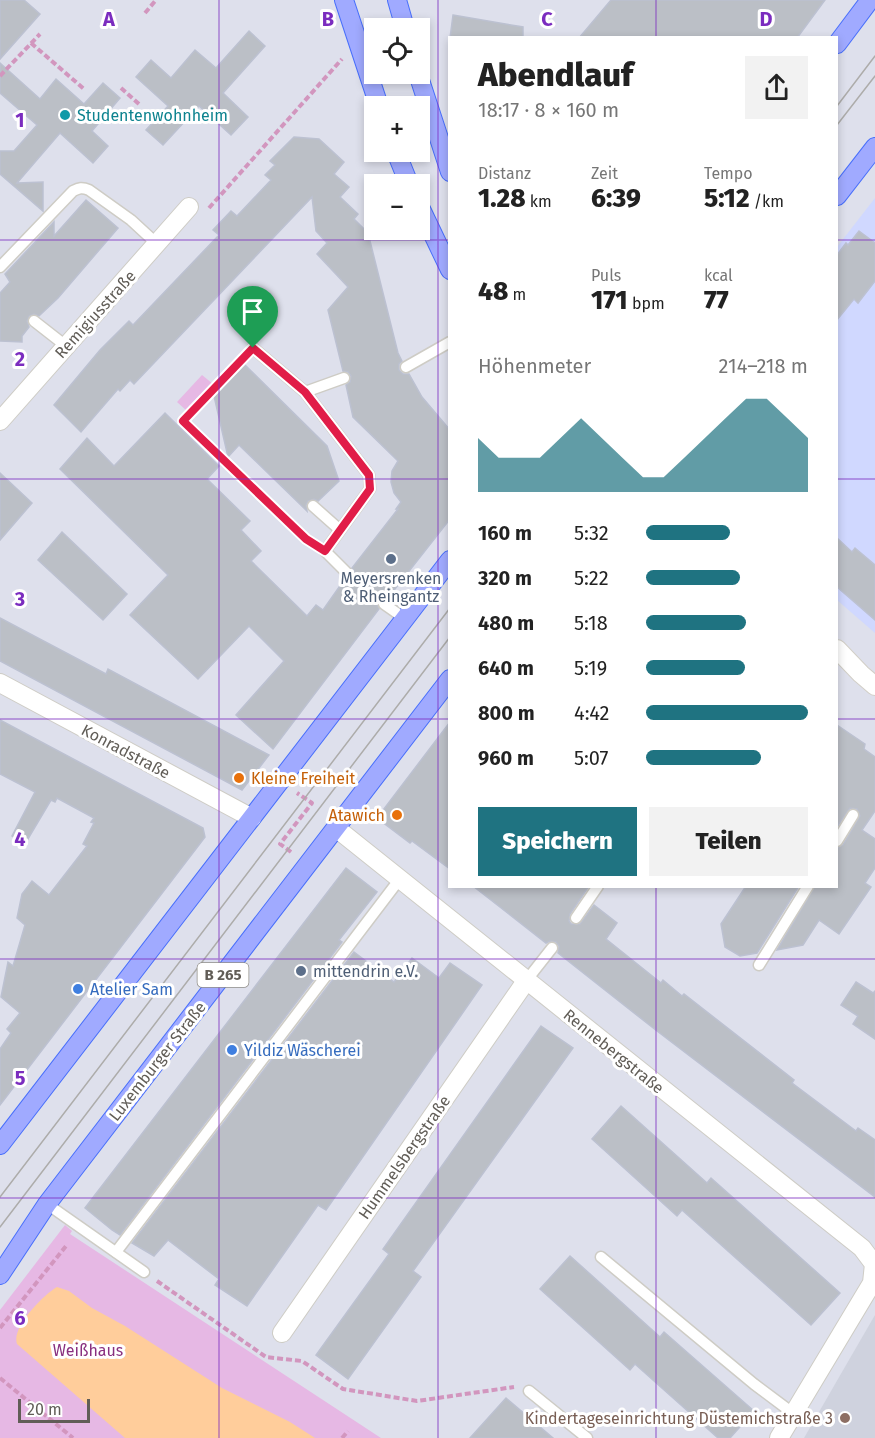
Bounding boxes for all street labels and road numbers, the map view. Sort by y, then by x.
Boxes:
street label: Remigiusstraße [51,267,140,362]
street label: Konradstraße [78,720,173,783]
road number: B 265 [198,963,248,987]
street label: Luxemburger Straße [105,998,210,1125]
street label: Rennebergstraße [560,1005,668,1098]
street label: Hummelsbergstraße [355,1092,454,1223]

